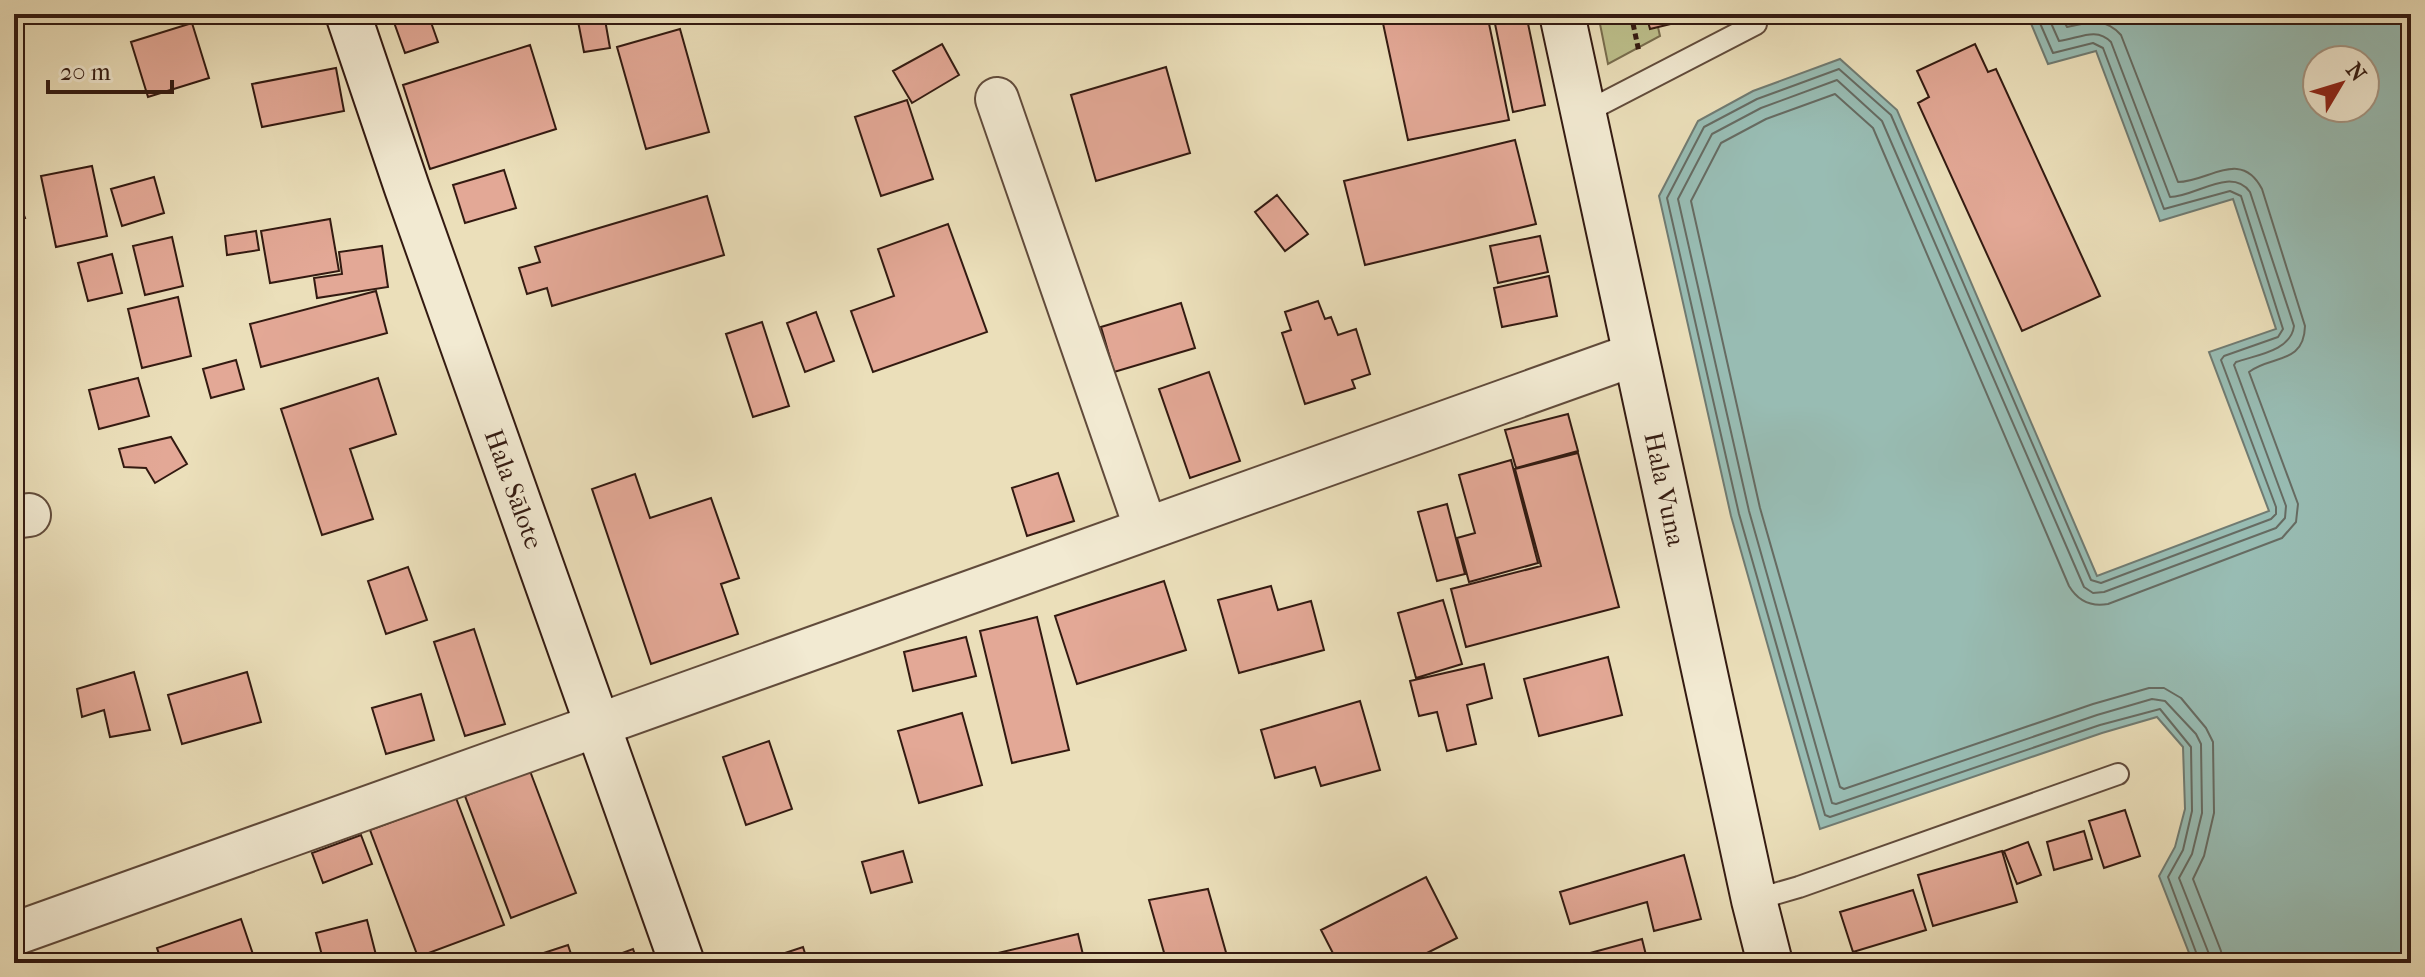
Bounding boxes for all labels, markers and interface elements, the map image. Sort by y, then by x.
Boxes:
scale bar [48,44,172,94]
north arrow [2301,44,2381,124]
text: 20 m [60,58,111,86]
text: N [2341,58,2372,87]
street label: Hala Sālote [478,425,550,553]
street label: Hala Vuna [1637,429,1692,550]

